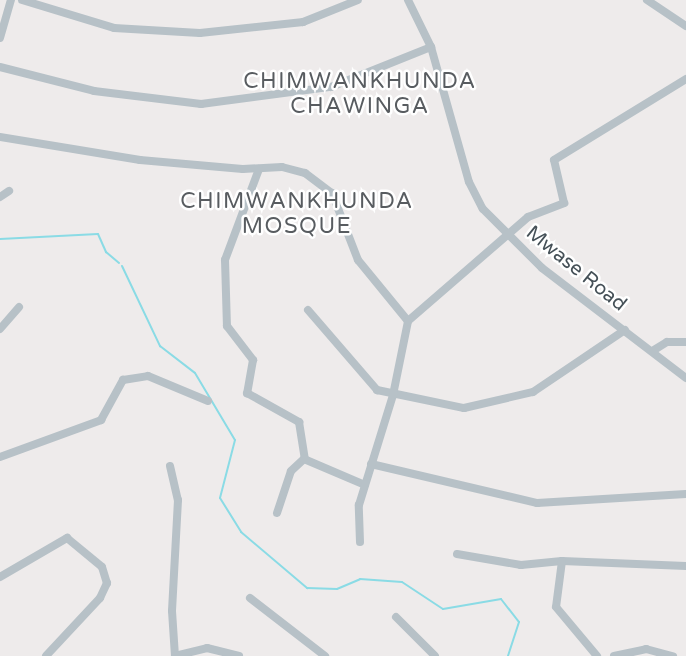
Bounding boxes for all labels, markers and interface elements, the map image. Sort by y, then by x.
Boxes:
district label: CHIMWANKHUNDA CHAWINGA [243,68,477,119]
district label: CHIMWANKHUNDA MOSQUE [180,188,414,240]
street label: Mwase Road [521,221,631,317]

